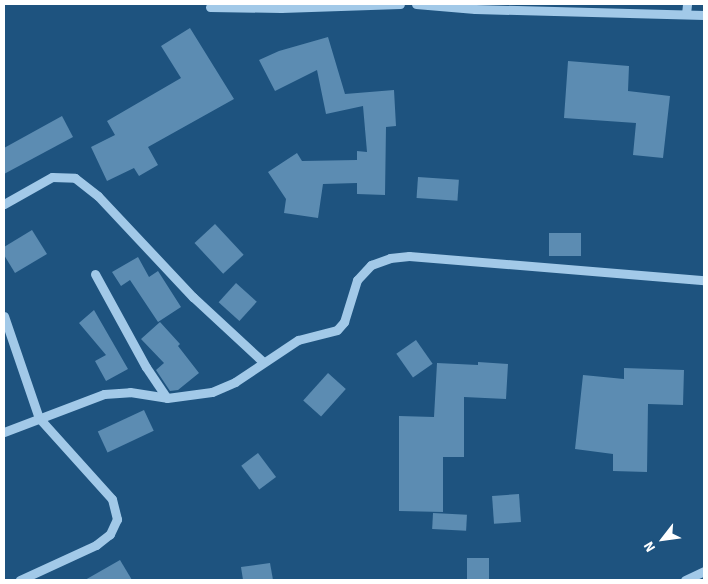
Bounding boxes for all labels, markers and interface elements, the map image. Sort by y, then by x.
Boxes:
north arrow [638,514,688,564]
text: N [639,537,661,556]

